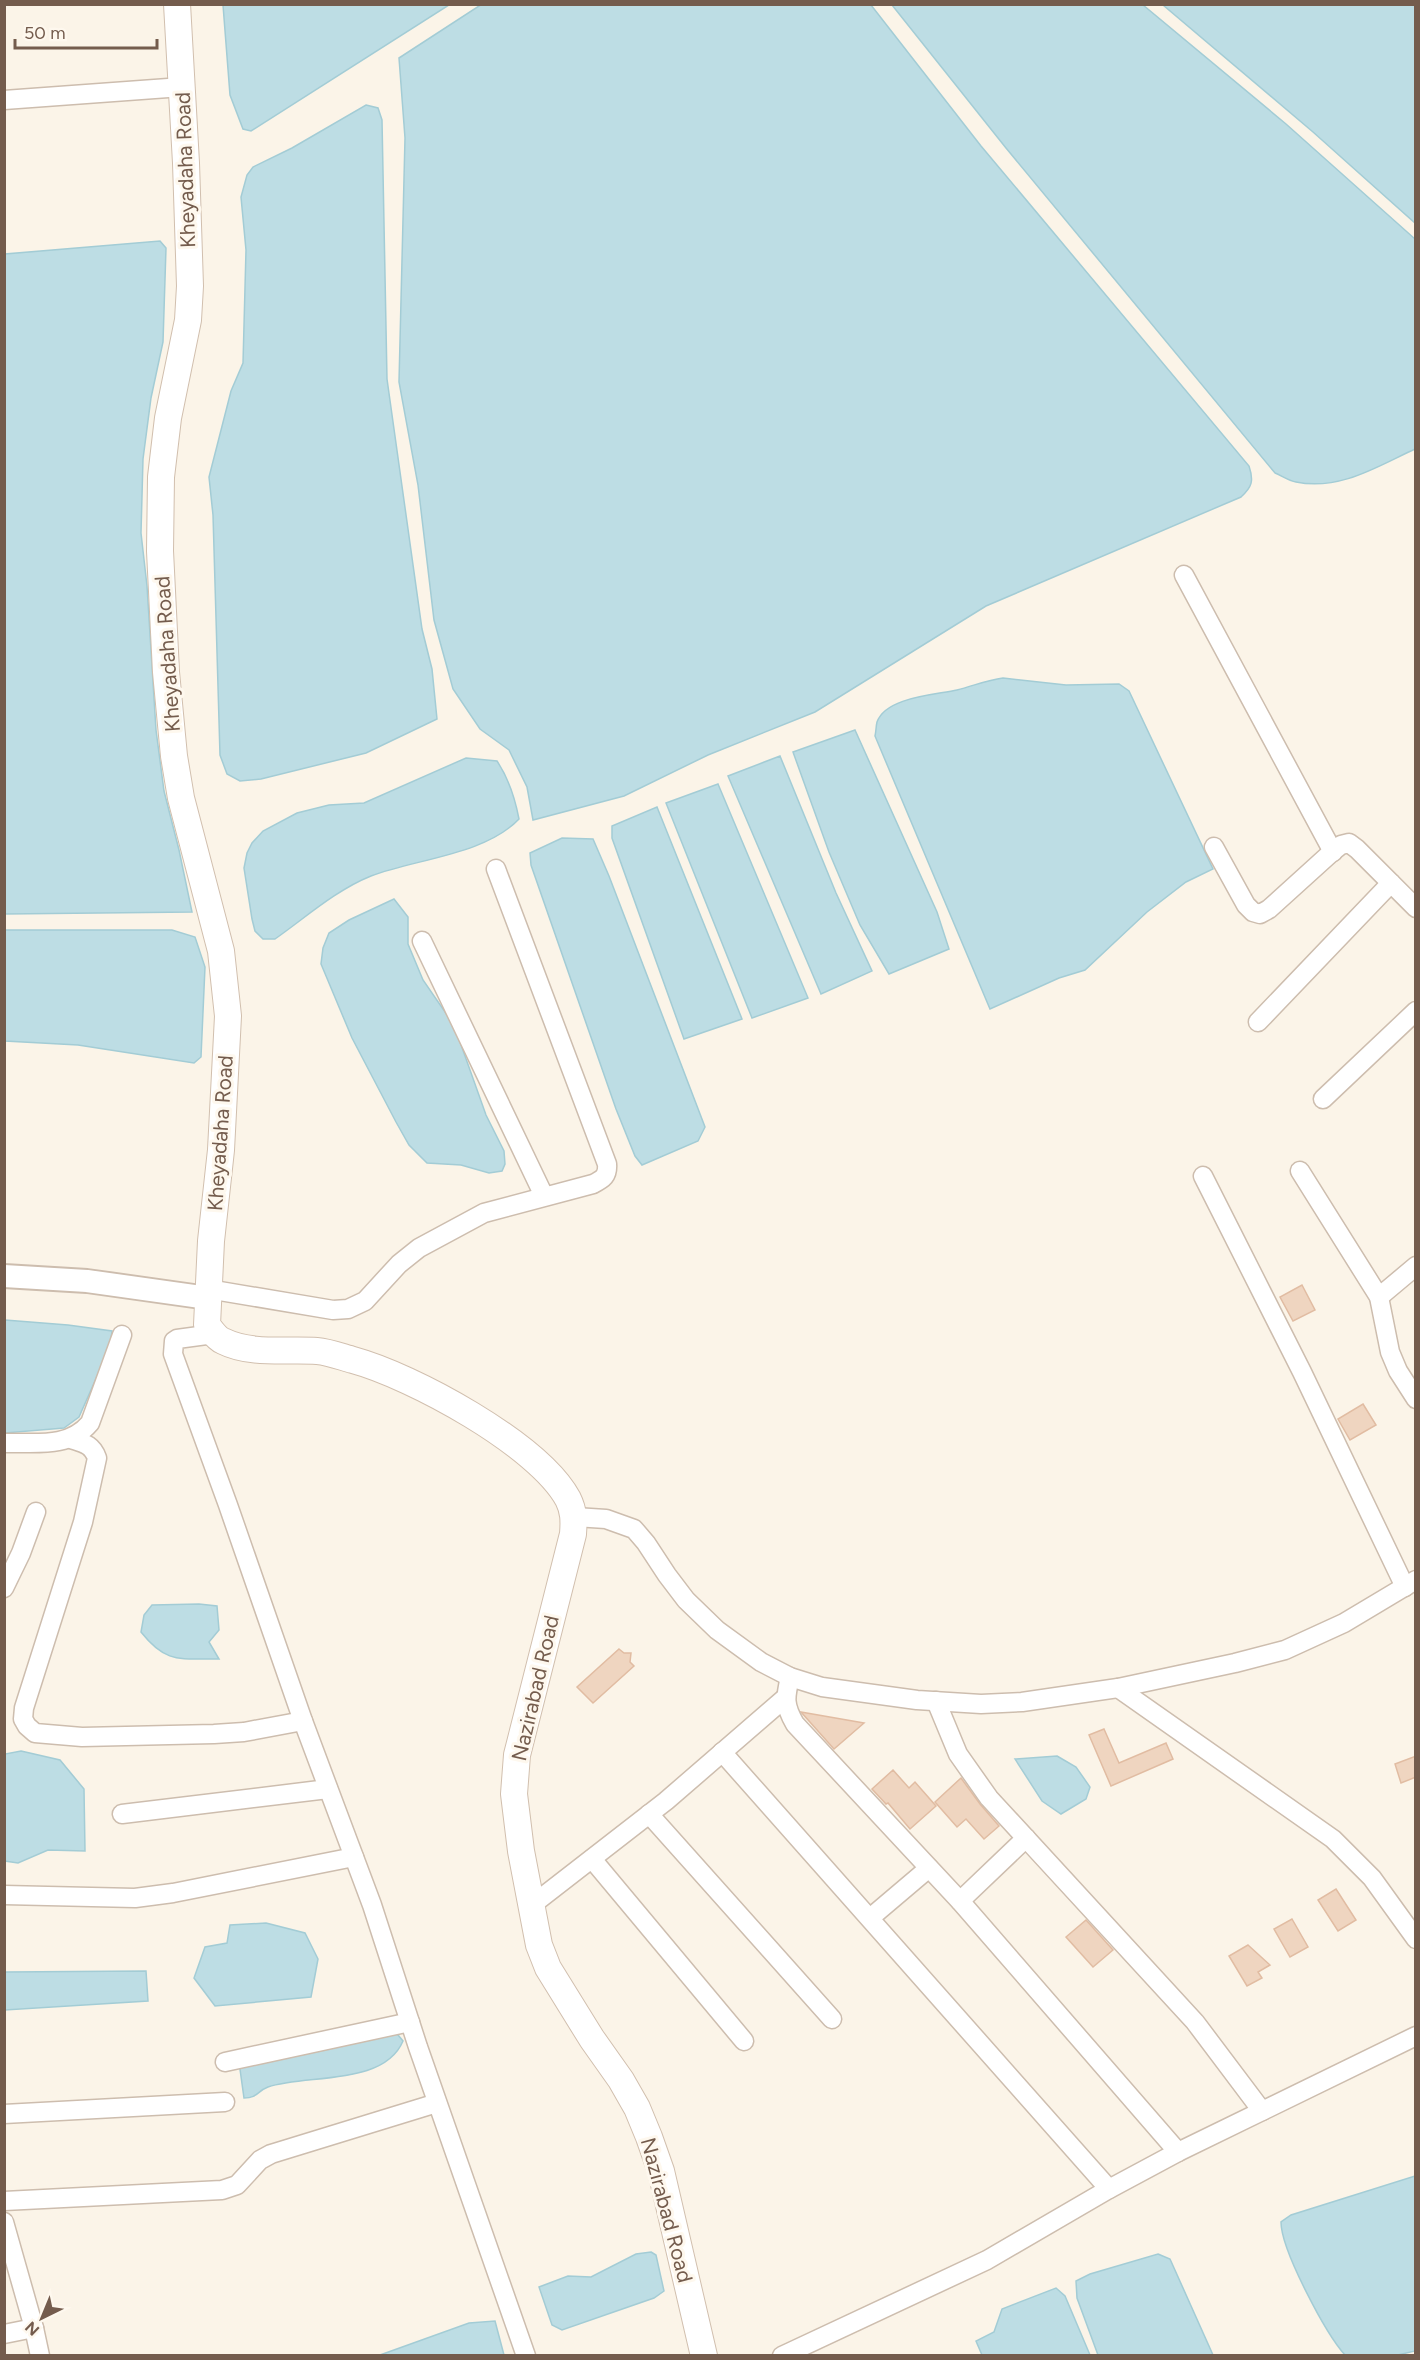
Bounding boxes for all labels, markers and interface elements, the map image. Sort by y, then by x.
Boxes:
scale bar [15,12,158,50]
text: 50 m [24,22,66,44]
street label: Kheyadaha Road [170,92,200,248]
street label: Kheyadaha Road [149,575,185,733]
street label: Kheyadaha Road [202,1054,238,1212]
street label: Nazirabad Road [506,1613,564,1763]
street label: Nazirabad Road [636,2135,698,2285]
north arrow [12,2288,72,2348]
text: N [21,2317,43,2340]

